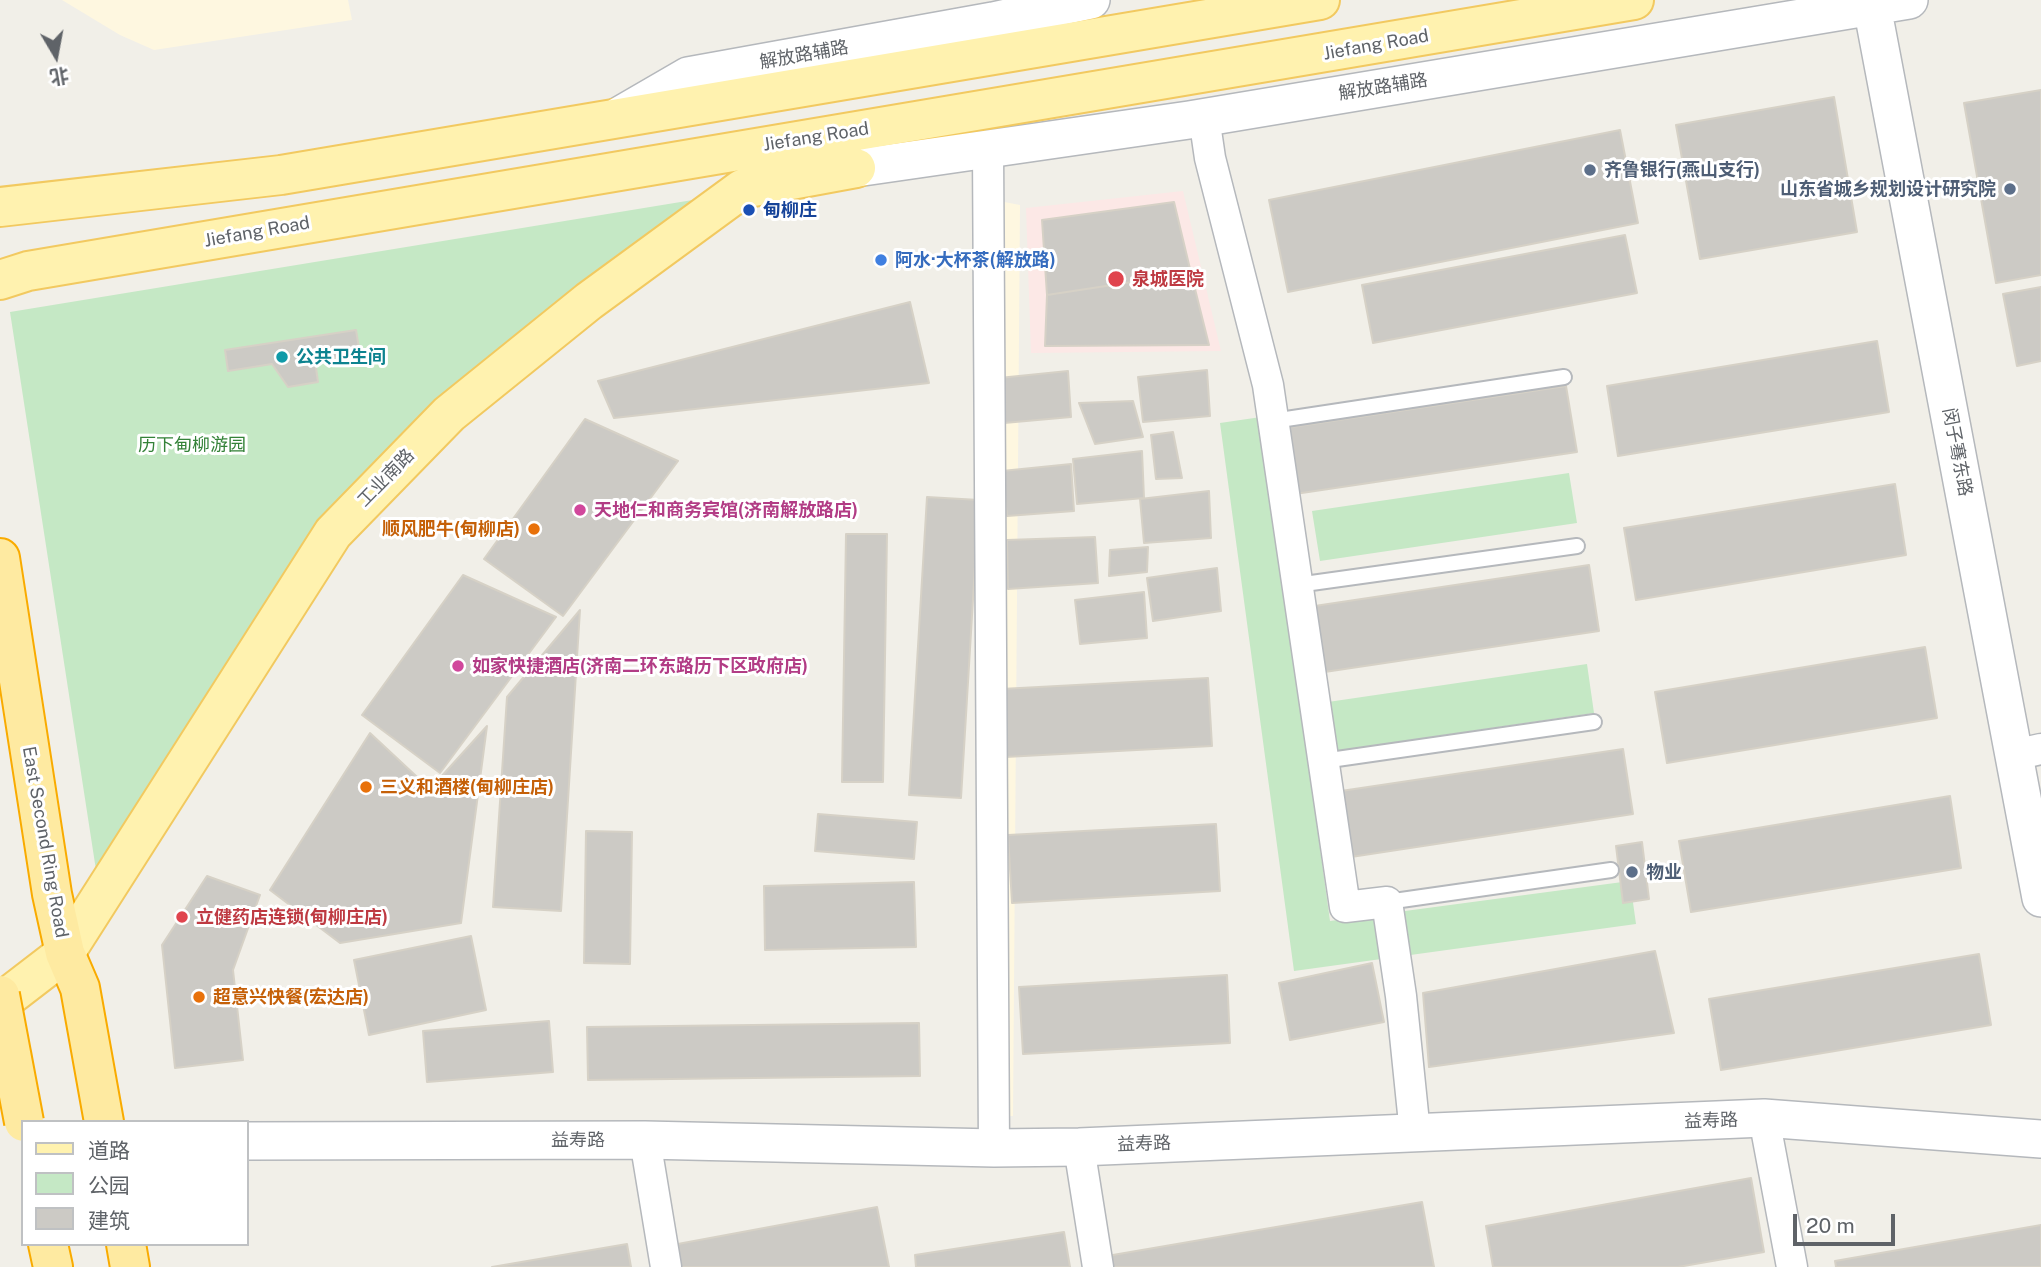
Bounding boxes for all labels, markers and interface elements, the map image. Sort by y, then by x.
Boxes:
north arrow [21,21,91,91]
street label: Jiefang Road [1321,25,1431,65]
street label: 解放路辅路 [758,37,850,73]
text: 北 [48,64,71,89]
street label: 解放路辅路 [1337,69,1429,105]
street label: Jiefang Road [761,118,871,156]
place label: 齐鲁银行(燕山支行) [1604,159,1760,181]
marker: 齐鲁银行(燕山支行) [1582,162,1598,178]
place label: 山东省城乡规划设计研究院 [1780,178,1996,200]
marker: 山东省城乡规划设计研究院 [2002,181,2018,197]
place label: 甸柳庄 [763,199,817,221]
marker: 甸柳庄 [741,202,757,218]
street label: Jiefang Road [202,212,312,252]
place label: 阿水·大杯茶(解放路) [895,249,1056,271]
marker: 阿水·大杯茶(解放路) [873,252,889,268]
place label: 泉城医院 [1132,268,1204,290]
marker: 泉城医院 [1106,269,1126,289]
place label: 公共卫生间 [296,346,386,368]
marker: 公共卫生间 [274,349,290,365]
street label: 闵子骞东路 [1938,406,1976,498]
park label: 历下甸柳游园 [138,434,246,456]
street label: 工业南路 [353,445,419,511]
place label: 天地仁和商务宾馆(济南解放路店) [594,499,858,521]
marker: 天地仁和商务宾馆(济南解放路店) [572,502,588,518]
place label: 顺风肥牛(甸柳店) [382,518,520,540]
marker: 顺风肥牛(甸柳店) [526,521,542,537]
place label: 如家快捷酒店(济南二环东路历下区政府店) [472,655,808,677]
marker: 如家快捷酒店(济南二环东路历下区政府店) [450,658,466,674]
street label: East Second Ring Road [18,745,72,939]
place label: 三义和酒楼(甸柳庄店) [380,776,554,798]
marker: 三义和酒楼(甸柳庄店) [358,779,374,795]
place label: 物业 [1646,861,1682,883]
marker: 物业 [1624,864,1640,880]
place label: 立健药店连锁(甸柳庄店) [196,906,388,928]
marker: 立健药店连锁(甸柳庄店) [174,909,190,925]
place label: 超意兴快餐(宏达店) [213,986,369,1008]
marker: 超意兴快餐(宏达店) [191,989,207,1005]
street label: 益寿路 [1684,1109,1738,1133]
legend [21,1120,248,1246]
street label: 益寿路 [551,1129,605,1151]
street label: 益寿路 [1117,1132,1171,1156]
text: 道路 [88,1138,130,1163]
text: 公园 [88,1173,130,1198]
scale bar [1796,1200,1898,1244]
text: 建筑 [88,1208,130,1233]
text: 20 m [1806,1213,1855,1238]

